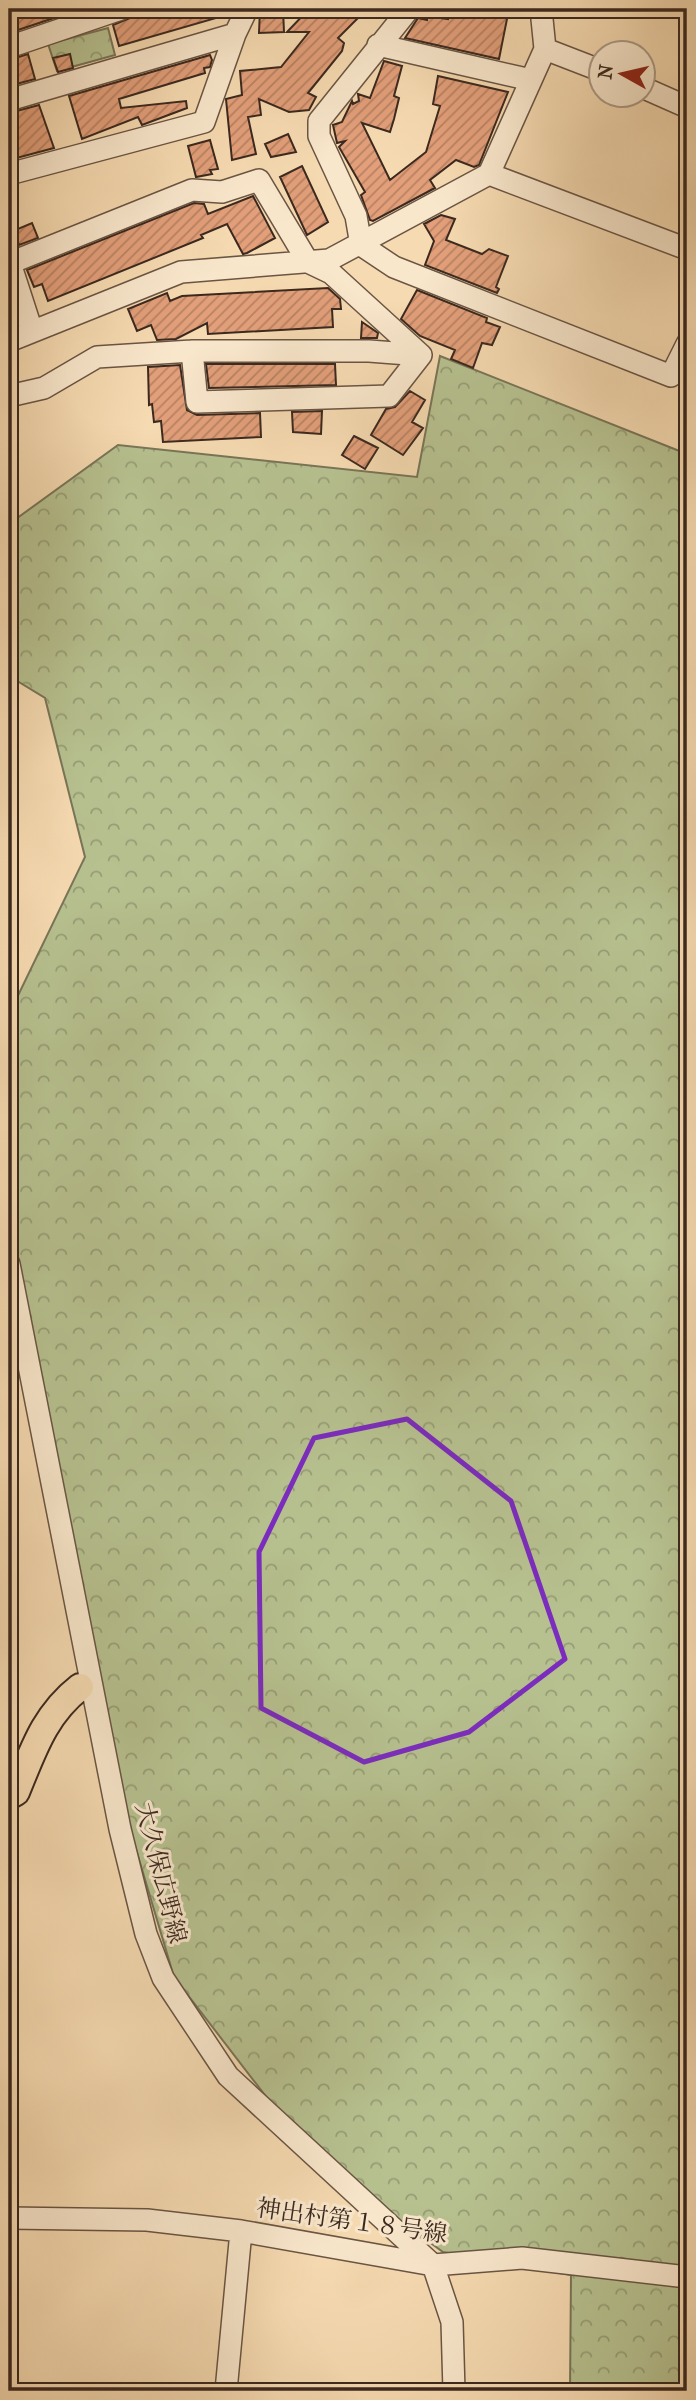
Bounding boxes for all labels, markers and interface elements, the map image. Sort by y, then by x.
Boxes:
north arrow [588,38,658,108]
text: N [594,63,618,80]
street label: 大久保広野線 [130,1800,192,1946]
street label: 神出村第１８号線 [255,2194,449,2248]

